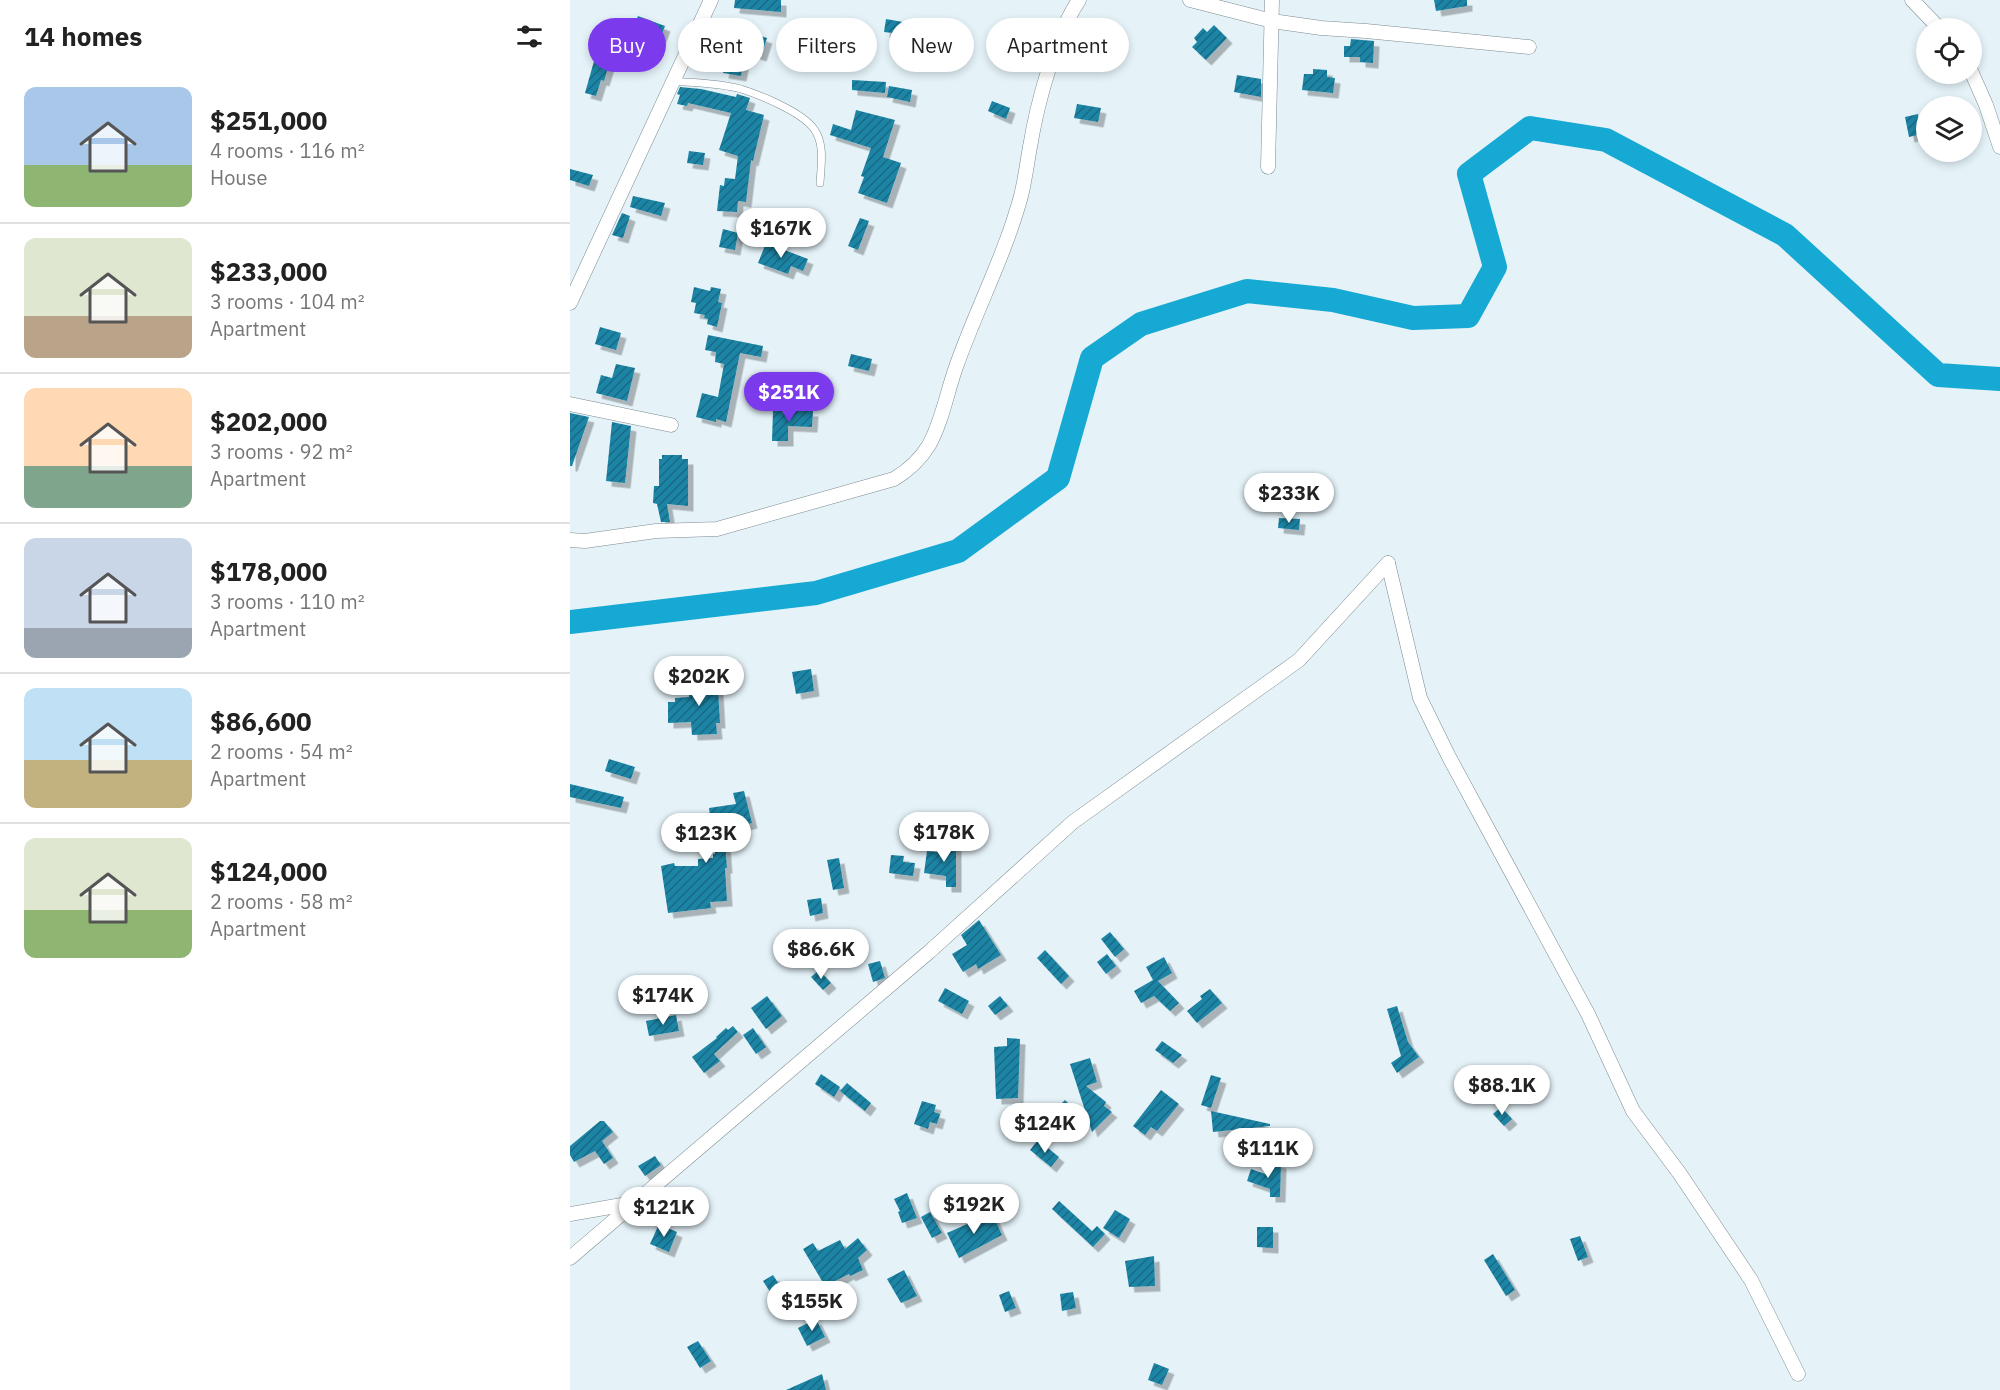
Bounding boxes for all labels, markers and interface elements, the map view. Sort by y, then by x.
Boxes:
chip: Buy [588,18,666,72]
chip: Rent [678,18,764,72]
chip: Filters [776,18,877,72]
chip: New [889,18,974,72]
chip: Apartment [986,18,1129,72]
map controls [1916,18,1982,162]
button: locate [1916,18,1982,84]
text: 14 homes [24,19,142,53]
icon: filters [513,20,546,53]
button: layers [1916,96,1982,162]
text: $251,000 [210,103,327,137]
icon: home [72,111,144,183]
text: 4 rooms · 116 m² [210,137,365,164]
text: House [210,164,267,191]
pin: $167K [739,208,823,259]
text: $167K [750,214,812,241]
text: $233,000 [210,254,327,288]
icon: home [72,262,144,334]
text: 3 rooms · 104 m² [210,288,365,315]
text: Apartment [210,315,306,342]
pin: $251K [747,372,831,423]
text: $251K [758,378,820,405]
text: $202,000 [210,404,327,438]
icon: home [72,412,144,484]
text: 3 rooms · 92 m² [210,438,353,465]
text: Apartment [210,465,306,492]
pin: $233K [1247,473,1331,524]
text: $233K [1258,479,1320,506]
text: $178,000 [210,554,327,588]
icon: home [72,562,144,634]
text: 3 rooms · 110 m² [210,588,365,615]
text: Apartment [210,615,306,642]
pin: $202K [657,656,741,707]
text: $202K [668,662,730,689]
text: $86,600 [210,704,312,738]
icon: home [72,712,144,784]
text: 2 rooms · 54 m² [210,738,353,765]
text: Apartment [210,765,306,792]
pin: $178K [902,812,986,863]
pin: $123K [664,813,748,864]
text: $178K [913,818,975,845]
text: $123K [675,819,737,846]
text: $124,000 [210,854,327,888]
icon: home [72,862,144,934]
text: 2 rooms · 58 m² [210,888,353,915]
text: Apartment [210,915,306,942]
pin: $86.6K [772,929,870,980]
text: $86.6K [787,935,855,962]
pin: $174K [621,975,705,1026]
text: $174K [632,981,694,1008]
pin: $88.1K [1453,1065,1551,1116]
text: $88.1K [1468,1071,1536,1098]
pin: $124K [1003,1103,1087,1154]
text: $124K [1014,1109,1076,1136]
pin: $111K [1226,1128,1310,1179]
text: $111K [1237,1134,1299,1161]
pin: $192K [932,1184,1016,1235]
pin: $121K [622,1187,706,1238]
text: $192K [943,1190,1005,1217]
text: $121K [633,1193,695,1220]
pin: $155K [770,1281,854,1332]
text: $155K [781,1287,843,1314]

